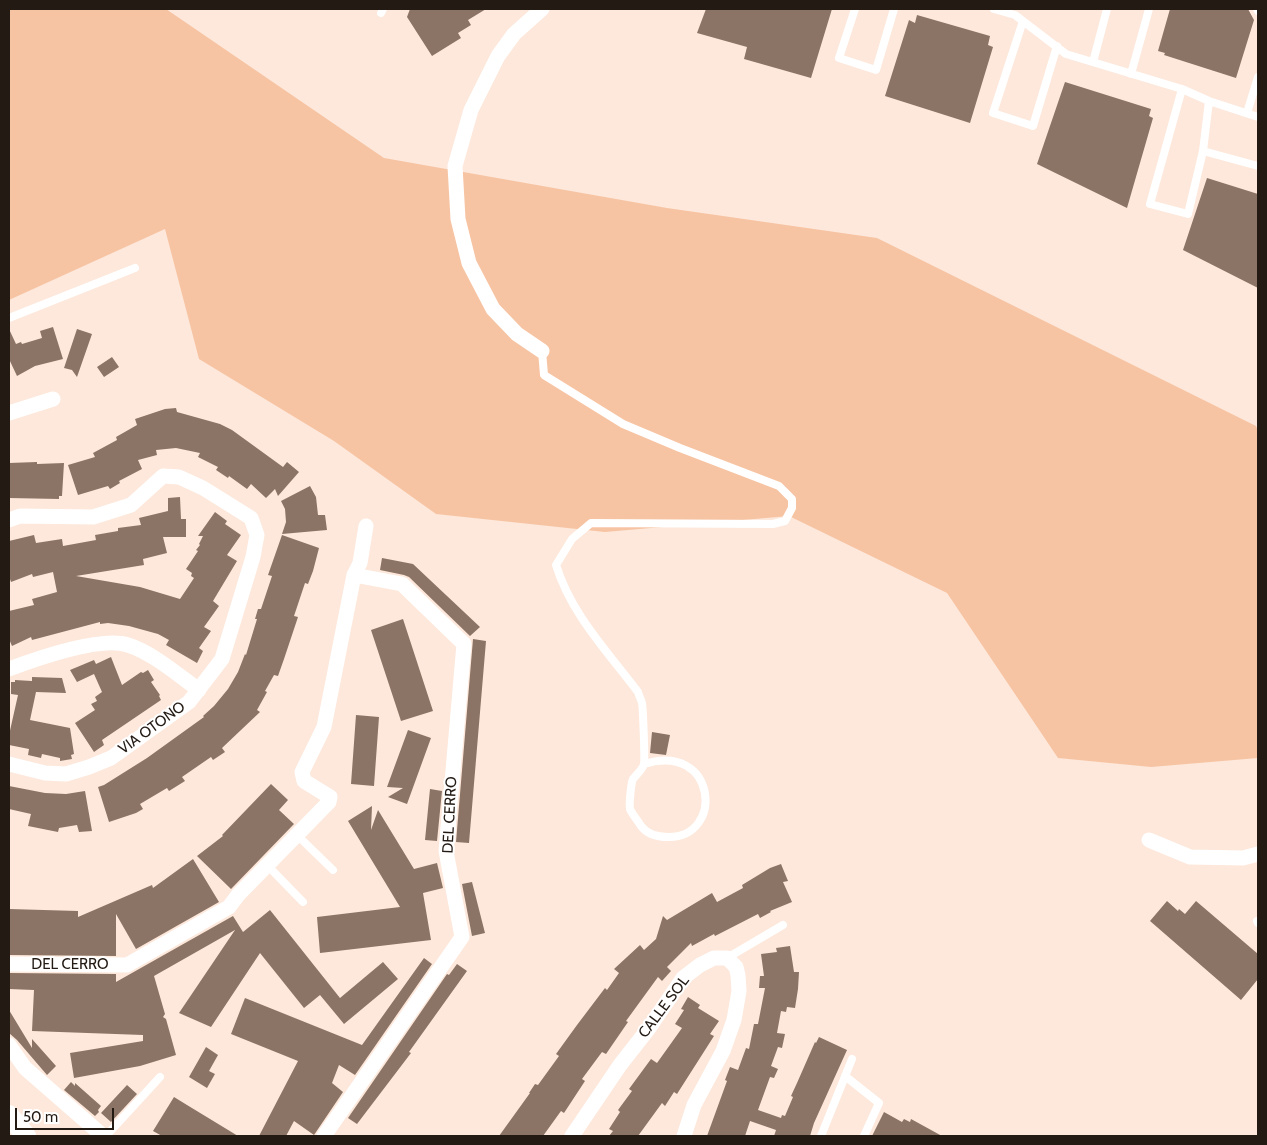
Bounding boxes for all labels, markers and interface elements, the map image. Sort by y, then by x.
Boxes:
street label: VIA OTONO [115,698,189,758]
street label: DEL CERRO [439,776,461,854]
street label: DEL CERRO [31,956,109,974]
street label: CALLE SOL [635,972,693,1042]
scale bar [18,1098,116,1130]
text: 50 m [23,1108,58,1126]

